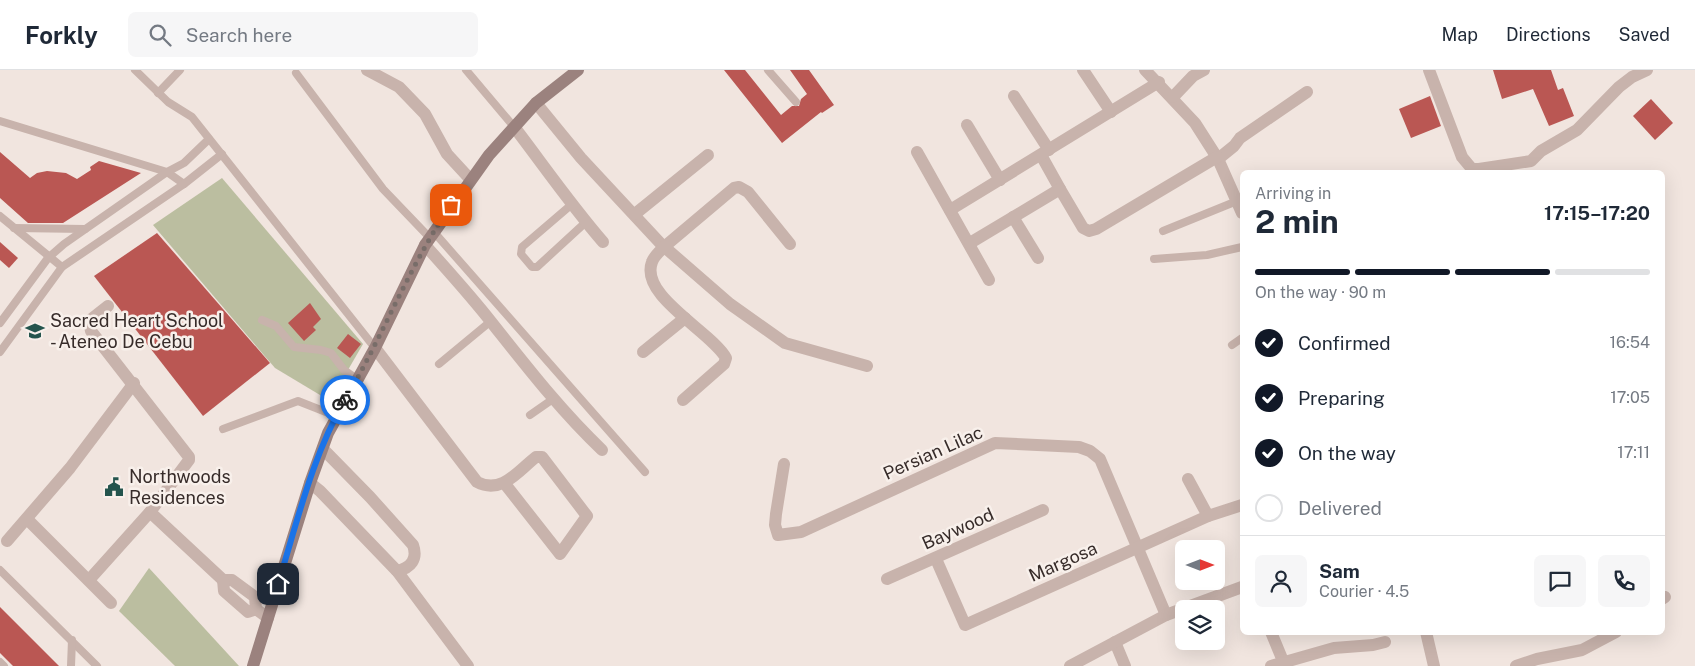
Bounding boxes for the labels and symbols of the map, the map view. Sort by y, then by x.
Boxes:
pin [430,184,472,226]
place label: Sacred Heart School - Ateneo De Cebu [50,310,224,352]
school or university icon: Sacred Heart School - Ateneo De Cebu [24,320,46,342]
courier [320,375,370,425]
street label: Persian Lilac [880,421,986,484]
place label: Northwoods Residences [129,466,231,508]
public building icon: Northwoods Residences [103,476,125,498]
street label: Baywood [919,503,997,554]
street label: Margosa [1025,537,1100,586]
north arrow [1175,540,1225,590]
pin [257,563,299,605]

